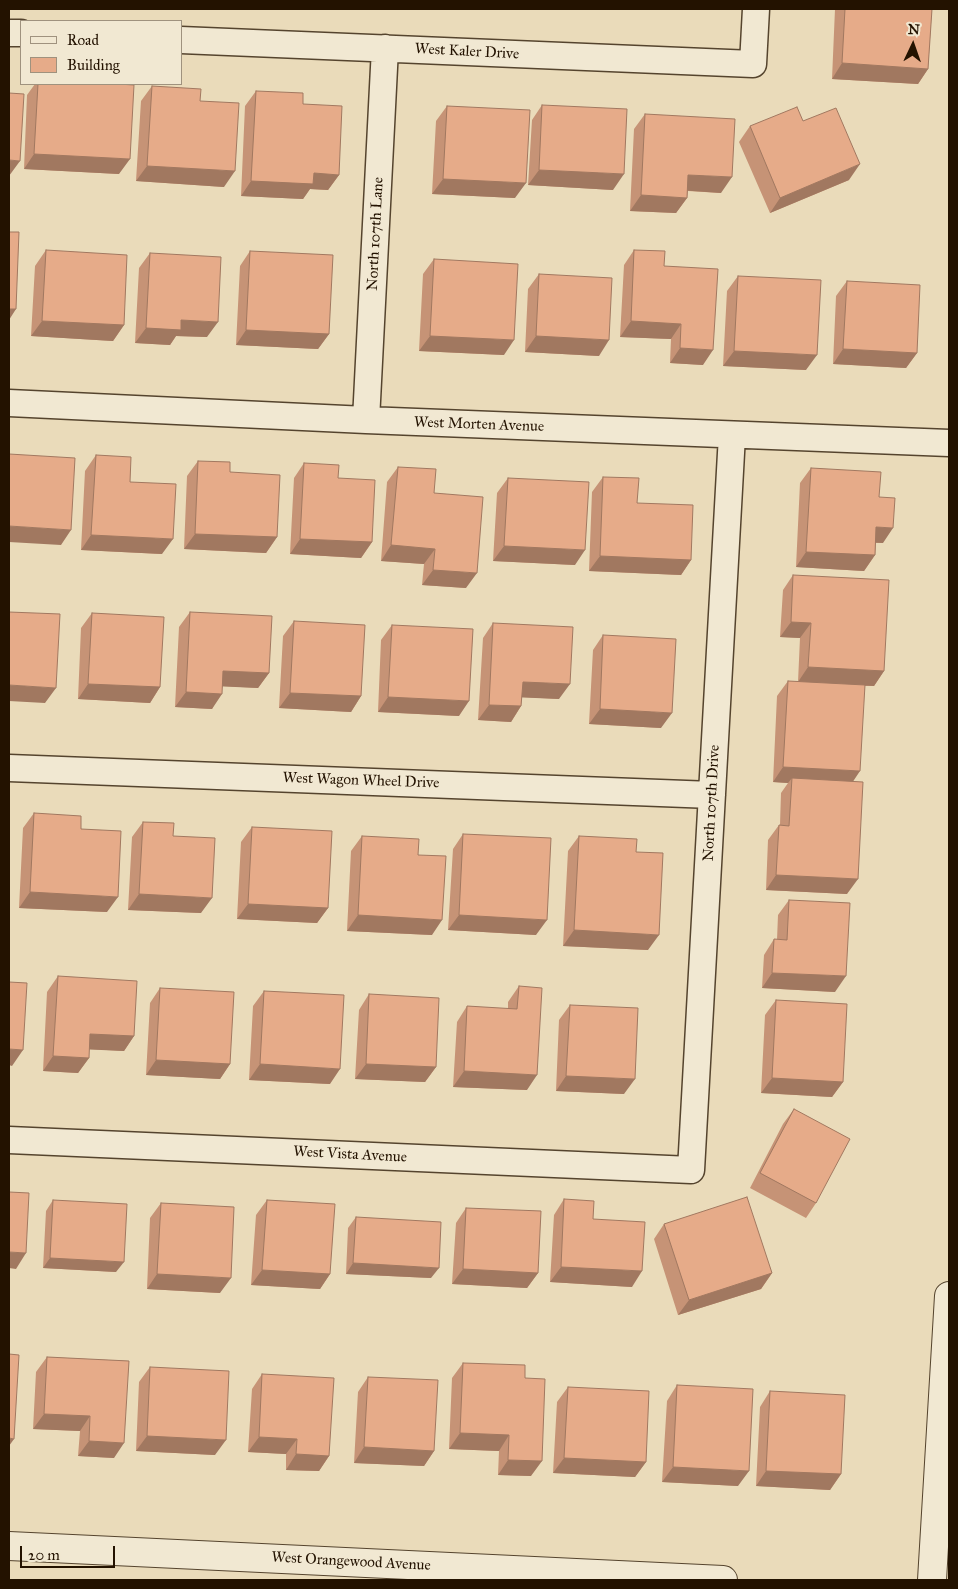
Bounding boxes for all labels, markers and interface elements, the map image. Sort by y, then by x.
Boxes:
legend [20,20,182,85]
north arrow [888,20,938,70]
text: N [907,21,920,38]
text: Road [67,31,99,49]
street label: West Kaler Drive [414,40,520,64]
text: Building [67,56,120,74]
street label: North 107th Lane [364,177,388,291]
street label: West Morten Avenue [414,414,544,436]
street label: North 107th Drive [700,744,724,862]
street label: West Wagon Wheel Drive [282,769,440,793]
street label: West Vista Avenue [293,1143,407,1167]
scale bar [22,1536,118,1568]
text: 20 m [28,1546,60,1564]
street label: West Orangewood Avenue [271,1549,431,1575]

